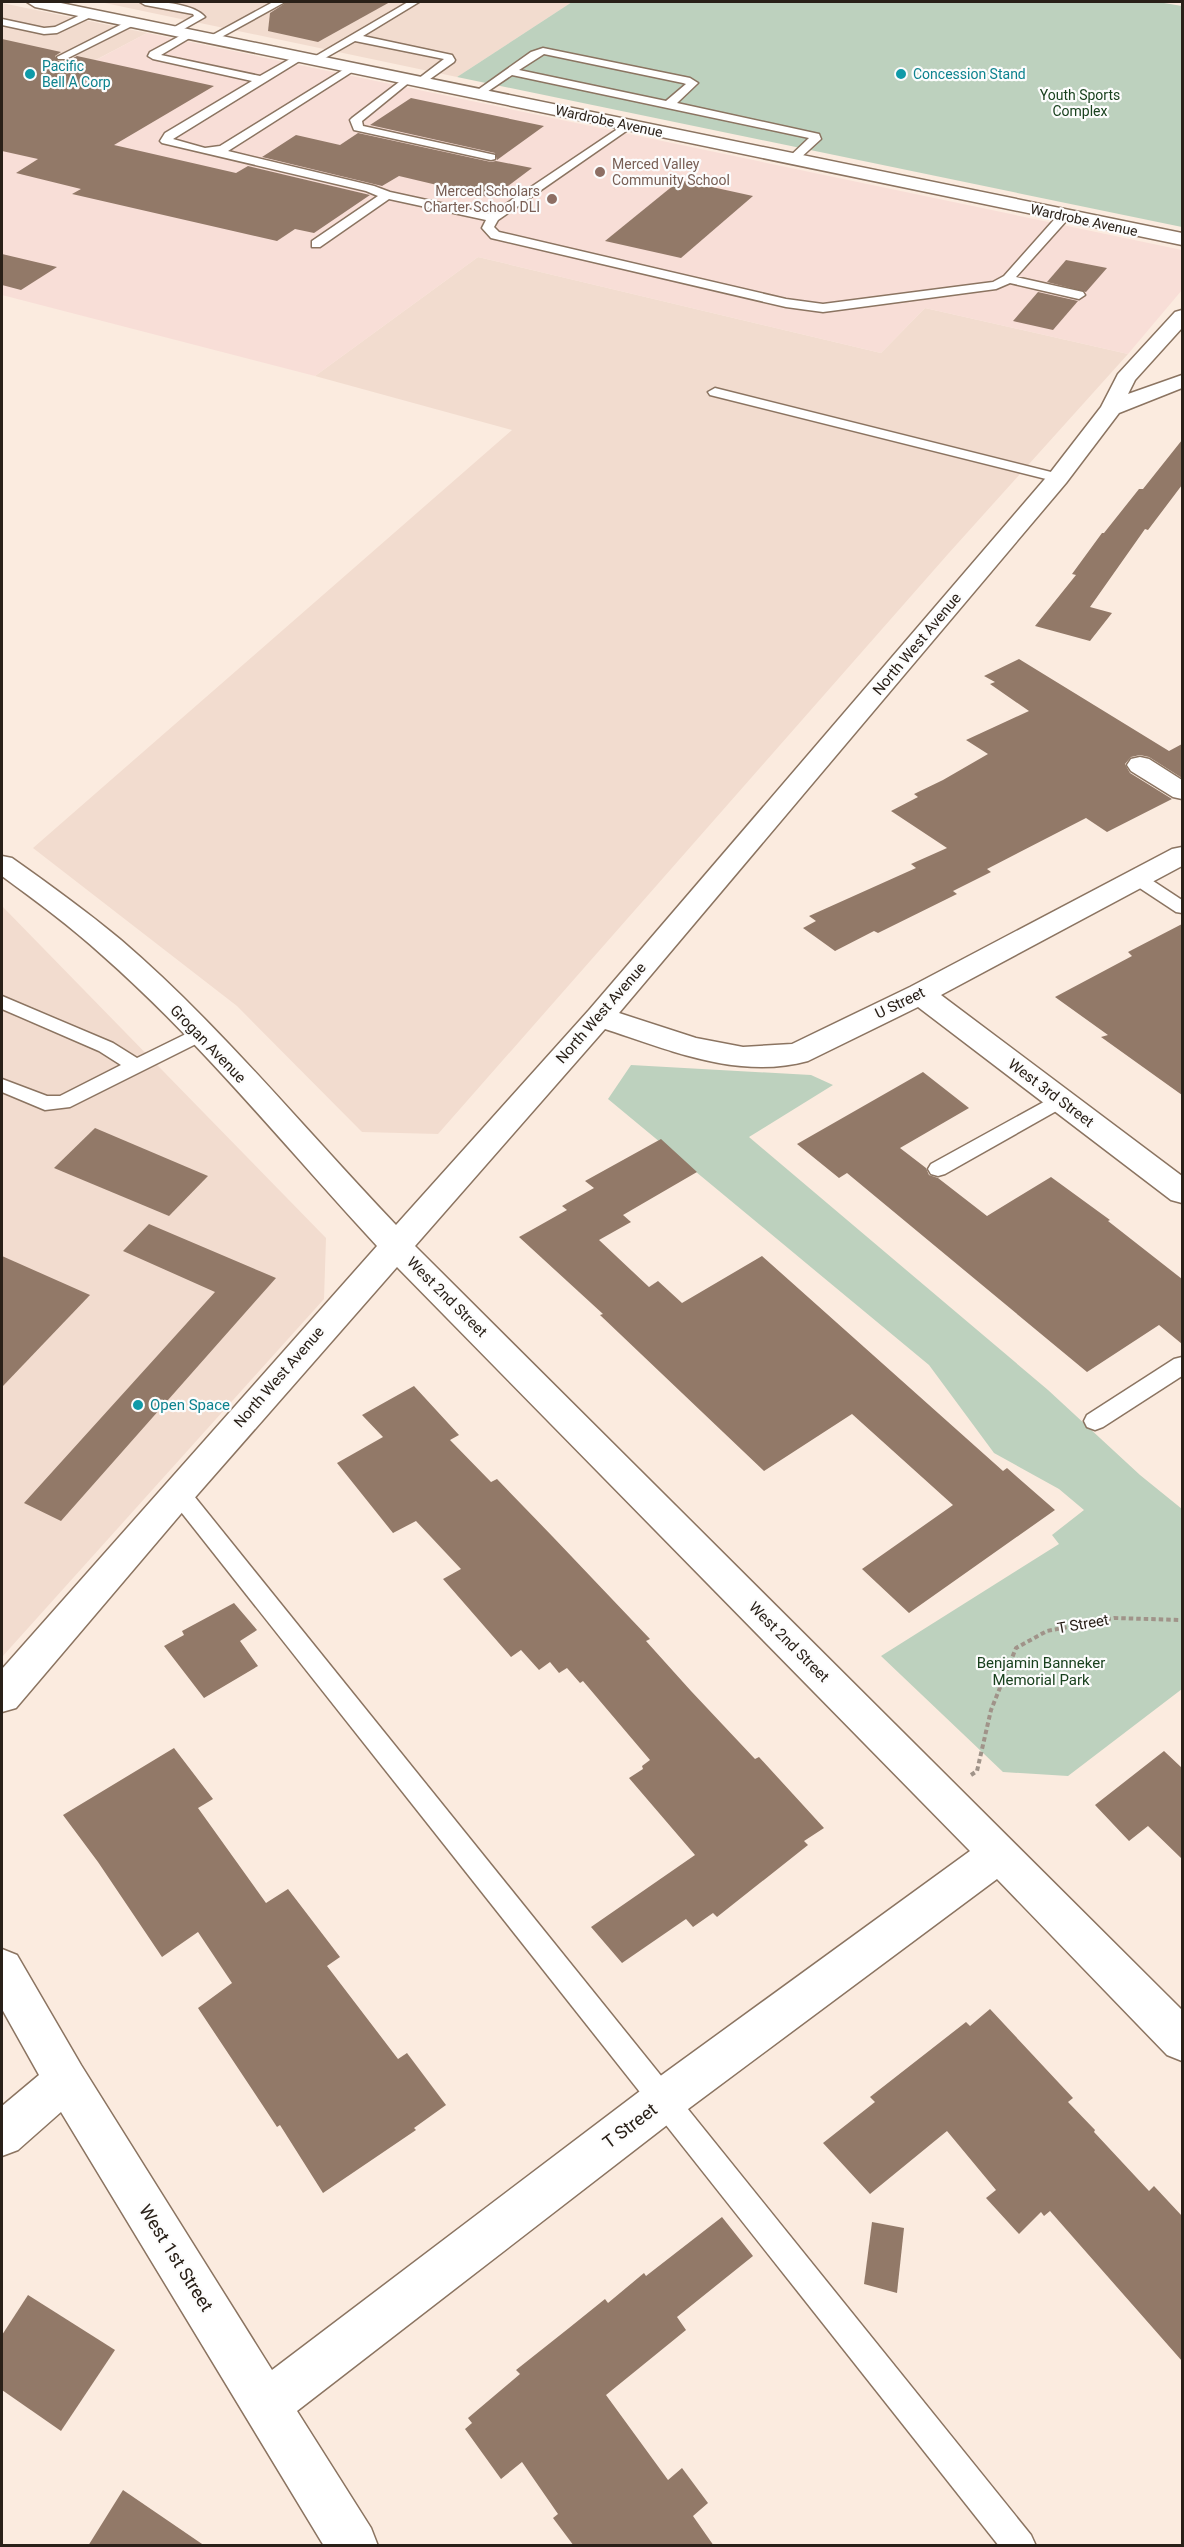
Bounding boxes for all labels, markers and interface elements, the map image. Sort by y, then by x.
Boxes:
place label: Pacific Bell A Corp [42,58,111,90]
place label: Concession Stand [913,66,1026,82]
marker: Pacific Bell A Corp [23,67,37,81]
marker: Concession Stand [894,67,908,81]
park label: Youth Sports Complex [1040,87,1120,119]
street label: Wardrobe Avenue [554,102,664,140]
place label: Merced Valley Community School [612,156,730,188]
marker: Merced Valley Community School [593,165,607,179]
place label: Merced Scholars Charter School DLI [424,183,540,215]
marker: Merced Scholars Charter School DLI [545,192,559,206]
street label: Wardrobe Avenue [1029,201,1139,239]
street label: North West Avenue [869,589,965,699]
street label: North West Avenue [552,959,650,1067]
street label: U Street [872,983,928,1023]
street label: Grogan Avenue [166,1001,250,1087]
street label: West 3rd Street [1005,1055,1097,1131]
street label: West 2nd Street [403,1253,491,1341]
street label: North West Avenue [230,1323,328,1431]
place label: Open Space [150,1396,230,1414]
marker: Open Space [131,1398,145,1412]
street label: West 2nd Street [745,1598,833,1686]
street label: T Street [1056,1611,1110,1637]
park label: Benjamin Banneker Memorial Park [977,1654,1105,1689]
street label: T Street [598,2098,661,2153]
street label: West 1st Street [135,2200,218,2315]

